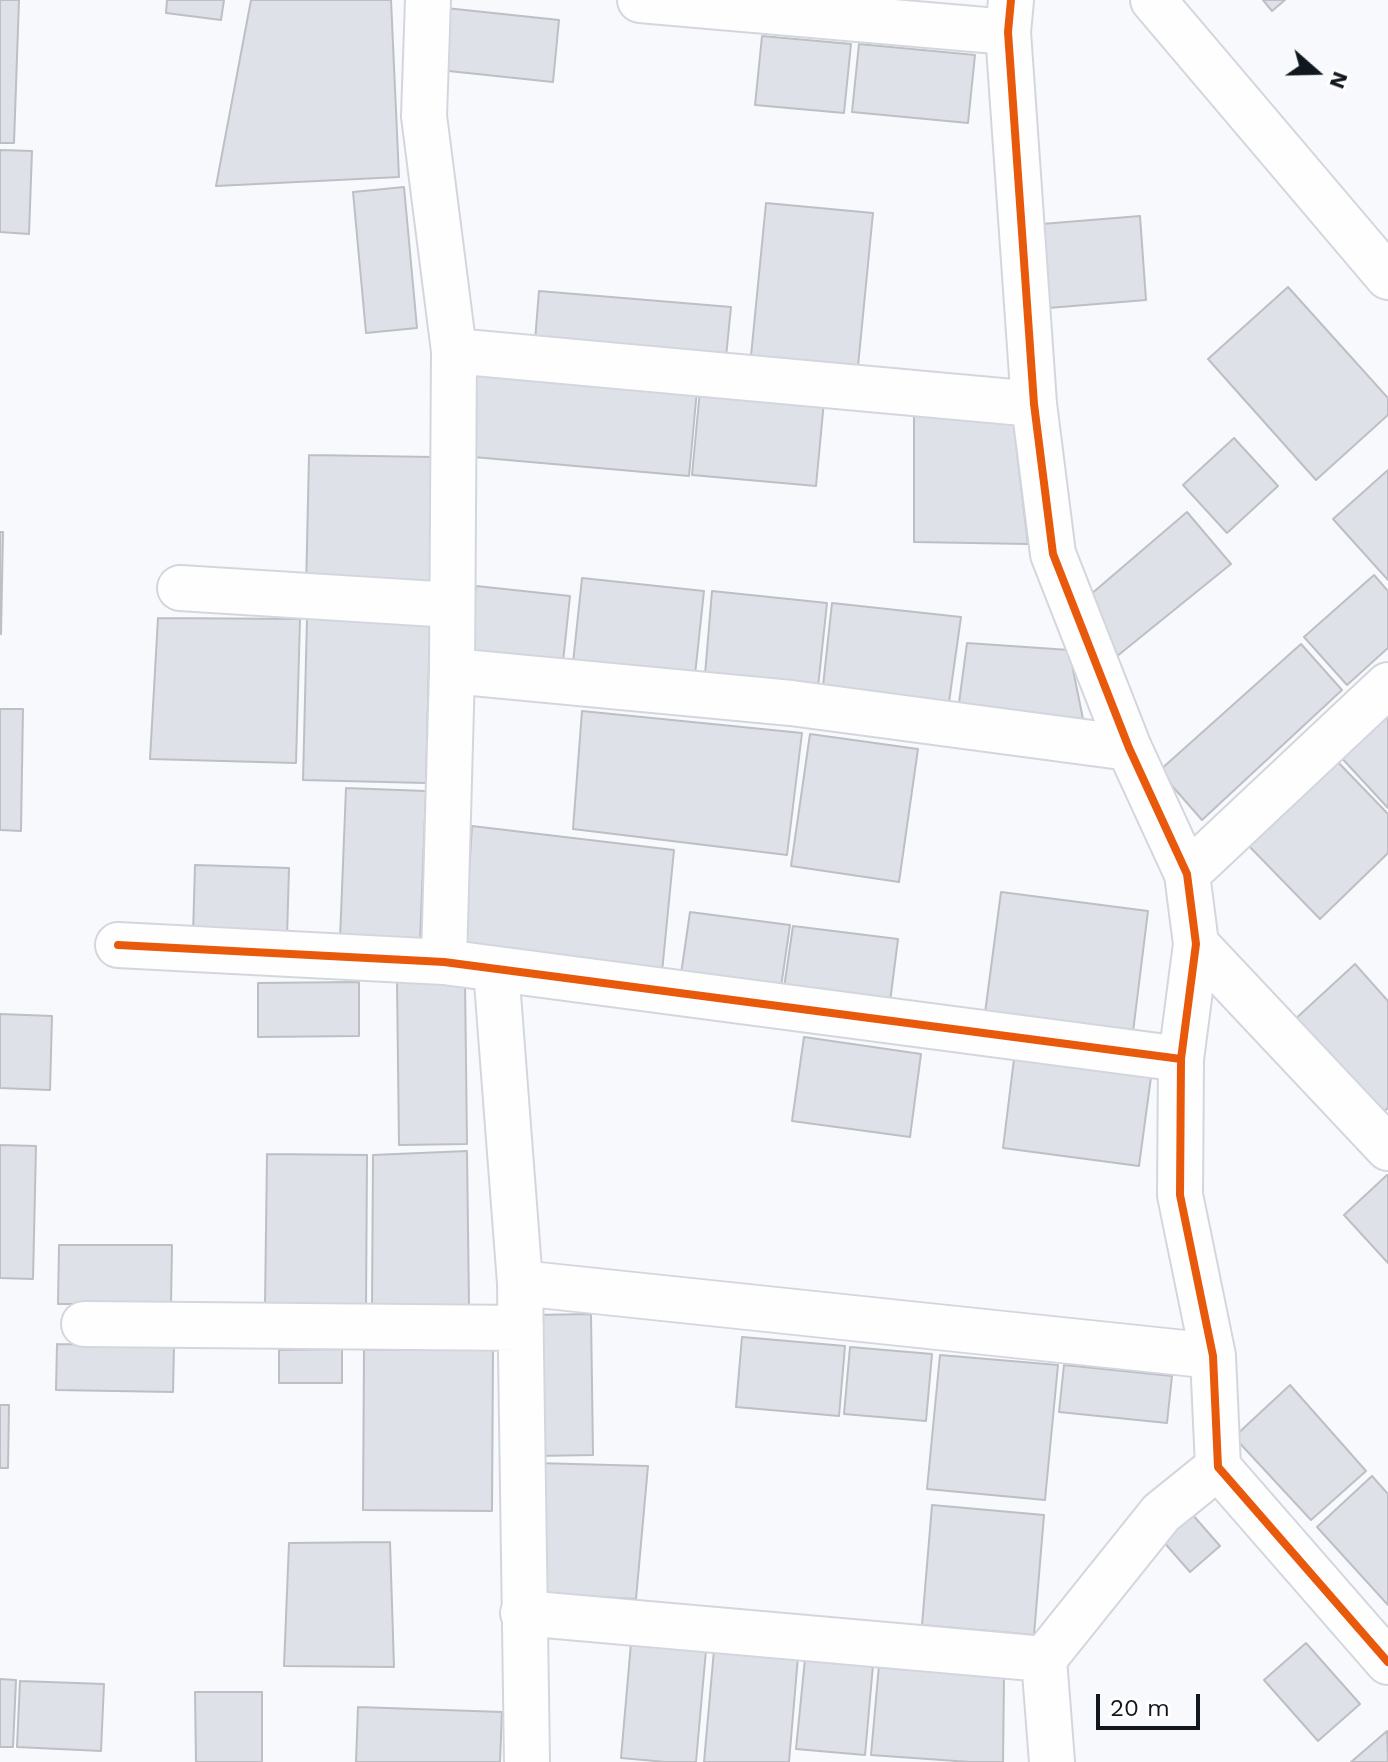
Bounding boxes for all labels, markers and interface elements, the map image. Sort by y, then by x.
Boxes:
north arrow [1276,32,1356,112]
text: N [1324,68,1354,92]
scale bar [1100,1678,1204,1728]
text: 20 m [1110,1694,1170,1722]

